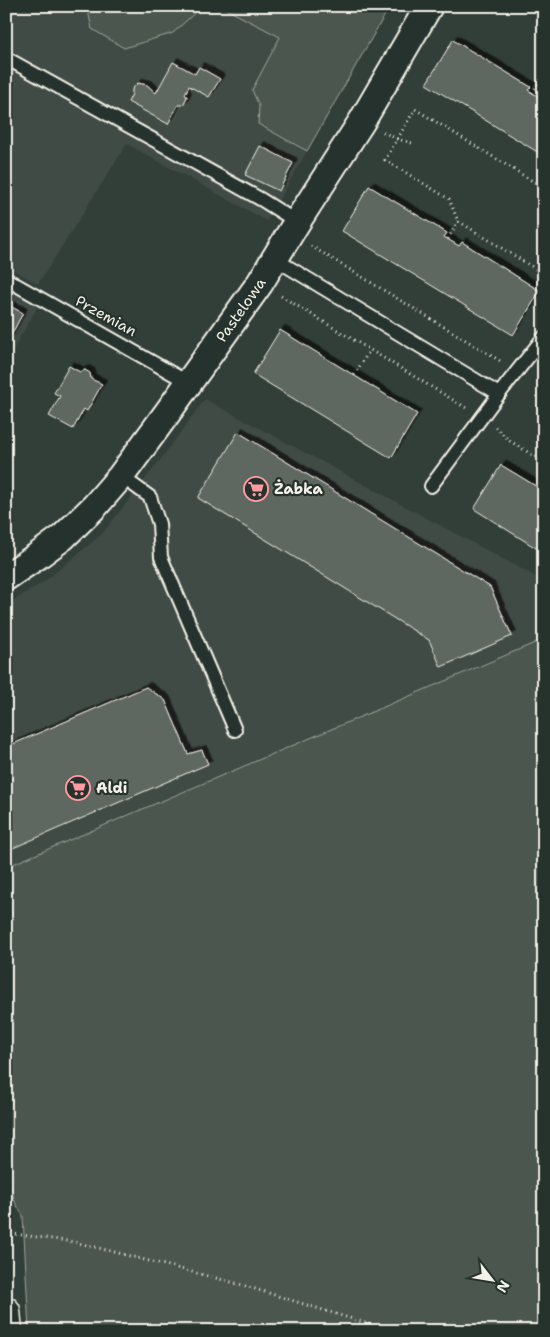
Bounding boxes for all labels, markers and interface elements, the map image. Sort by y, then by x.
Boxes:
street label: Pastelowa [212,273,271,346]
street label: Przemian [72,291,140,341]
supermarket icon: Żabka [243,476,269,502]
place label: Żabka [274,479,324,499]
supermarket icon: Aldi [65,775,91,801]
place label: Aldi [96,778,127,798]
north arrow [468,1254,518,1304]
text: N [493,1277,514,1296]

